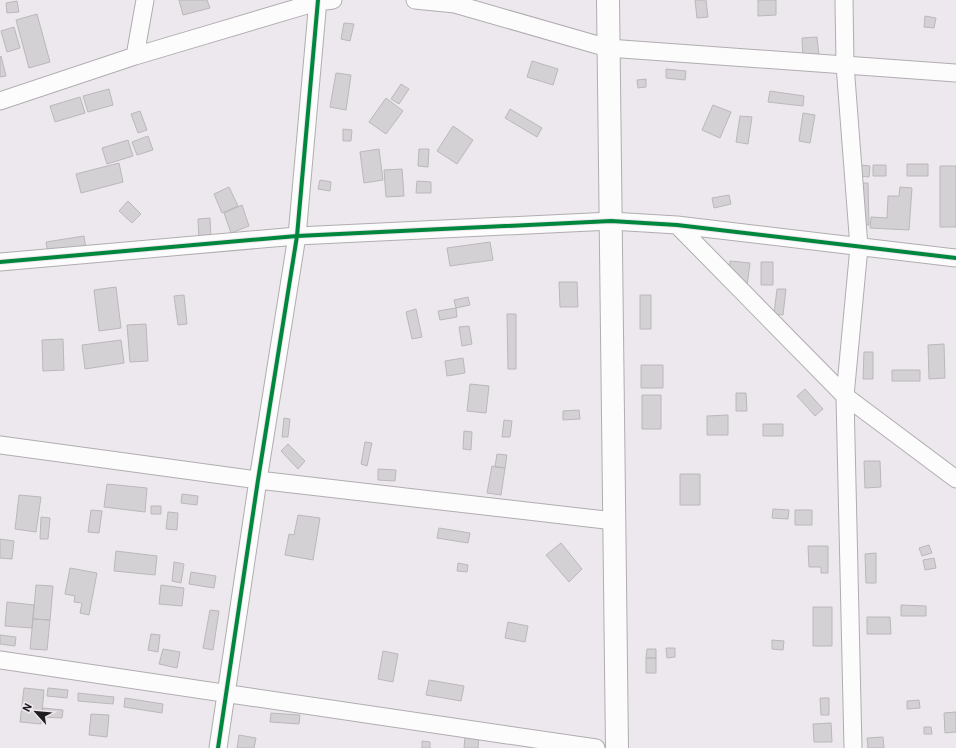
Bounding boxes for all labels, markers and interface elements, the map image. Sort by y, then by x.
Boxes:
north arrow [16,692,56,732]
text: N [19,701,35,714]

